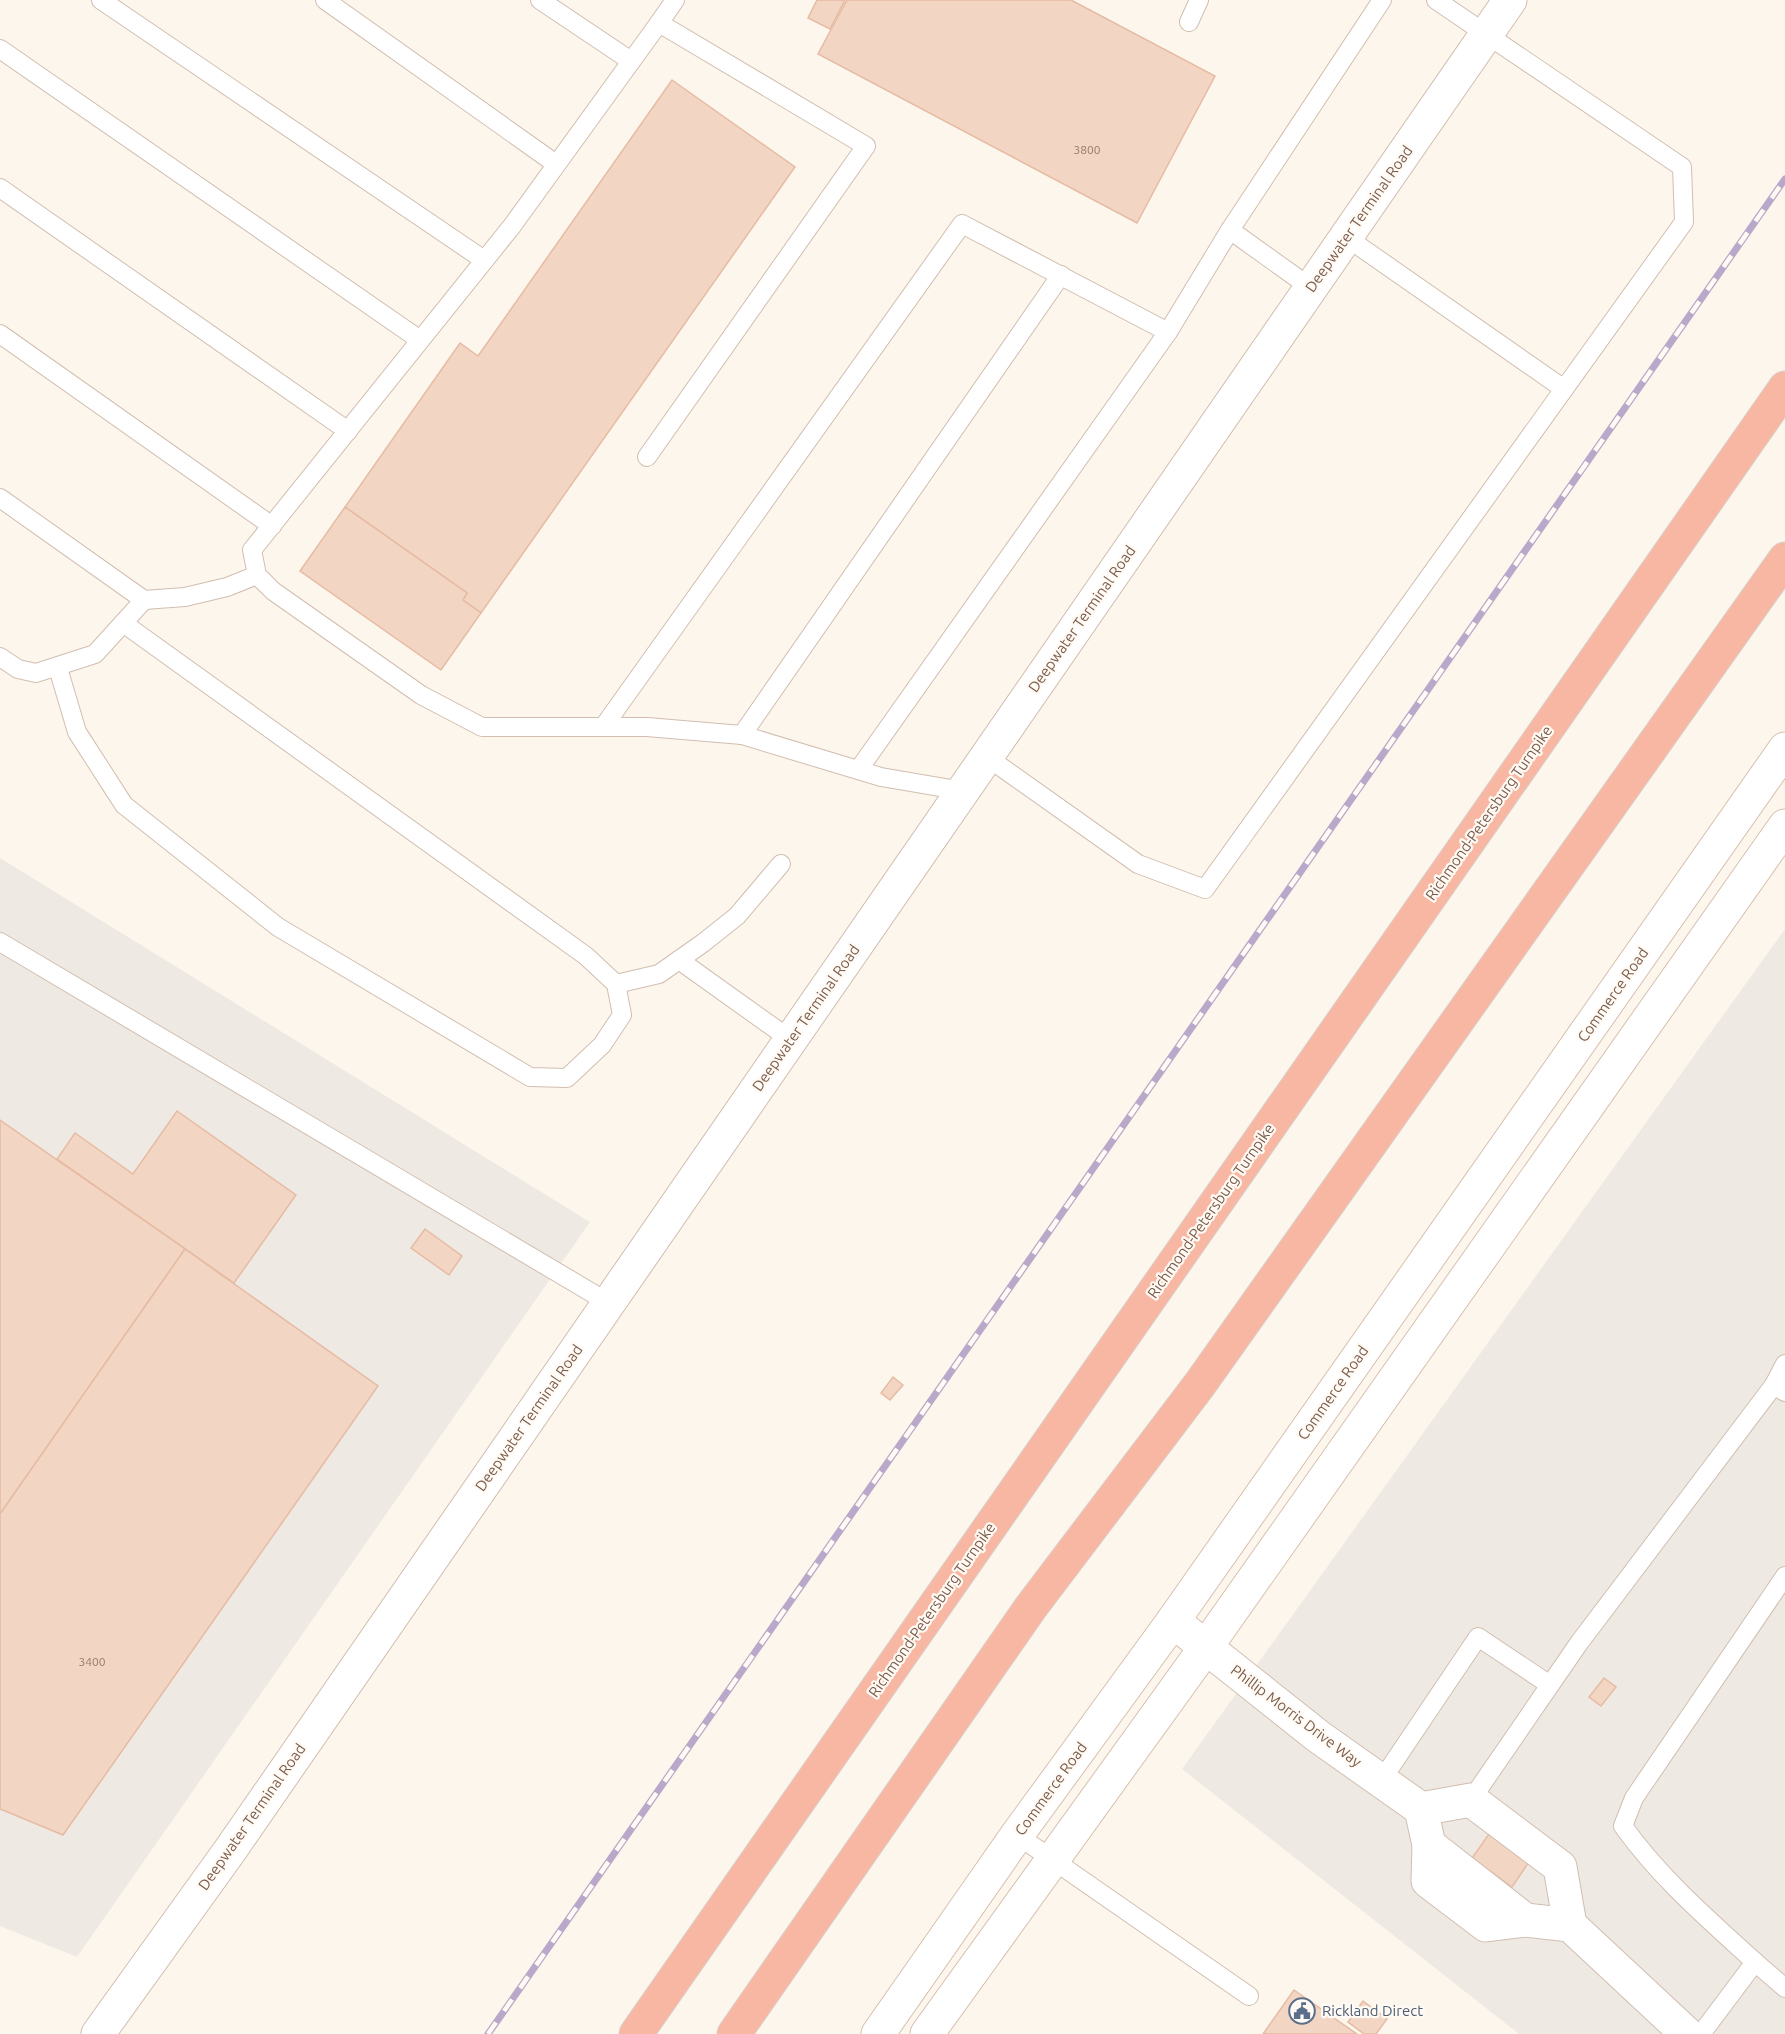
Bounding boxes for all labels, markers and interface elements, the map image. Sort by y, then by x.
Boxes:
street label: Deepwater Terminal Road [1301,142,1416,295]
house number: 3800 [1073,143,1101,156]
street label: Deepwater Terminal Road [1024,542,1139,695]
street label: Richmond-Petersburg Turnpike [1422,722,1556,903]
street label: Deepwater Terminal Road [748,941,863,1094]
street label: Commerce Road [1574,944,1651,1045]
street label: Richmond-Petersburg Turnpike [1144,1120,1278,1301]
street label: Deepwater Terminal Road [471,1341,586,1494]
street label: Commerce Road [1294,1342,1371,1443]
street label: Richmond-Petersburg Turnpike [865,1519,999,1700]
house number: 3400 [78,1655,106,1668]
street label: Phillip Morris Drive Way [1228,1661,1365,1770]
street label: Commerce Road [1011,1739,1090,1839]
street label: Deepwater Terminal Road [194,1740,309,1893]
public building icon: Rickland Direct [1287,1996,1317,2026]
place label: Rickland Direct [1322,2002,1423,2019]

